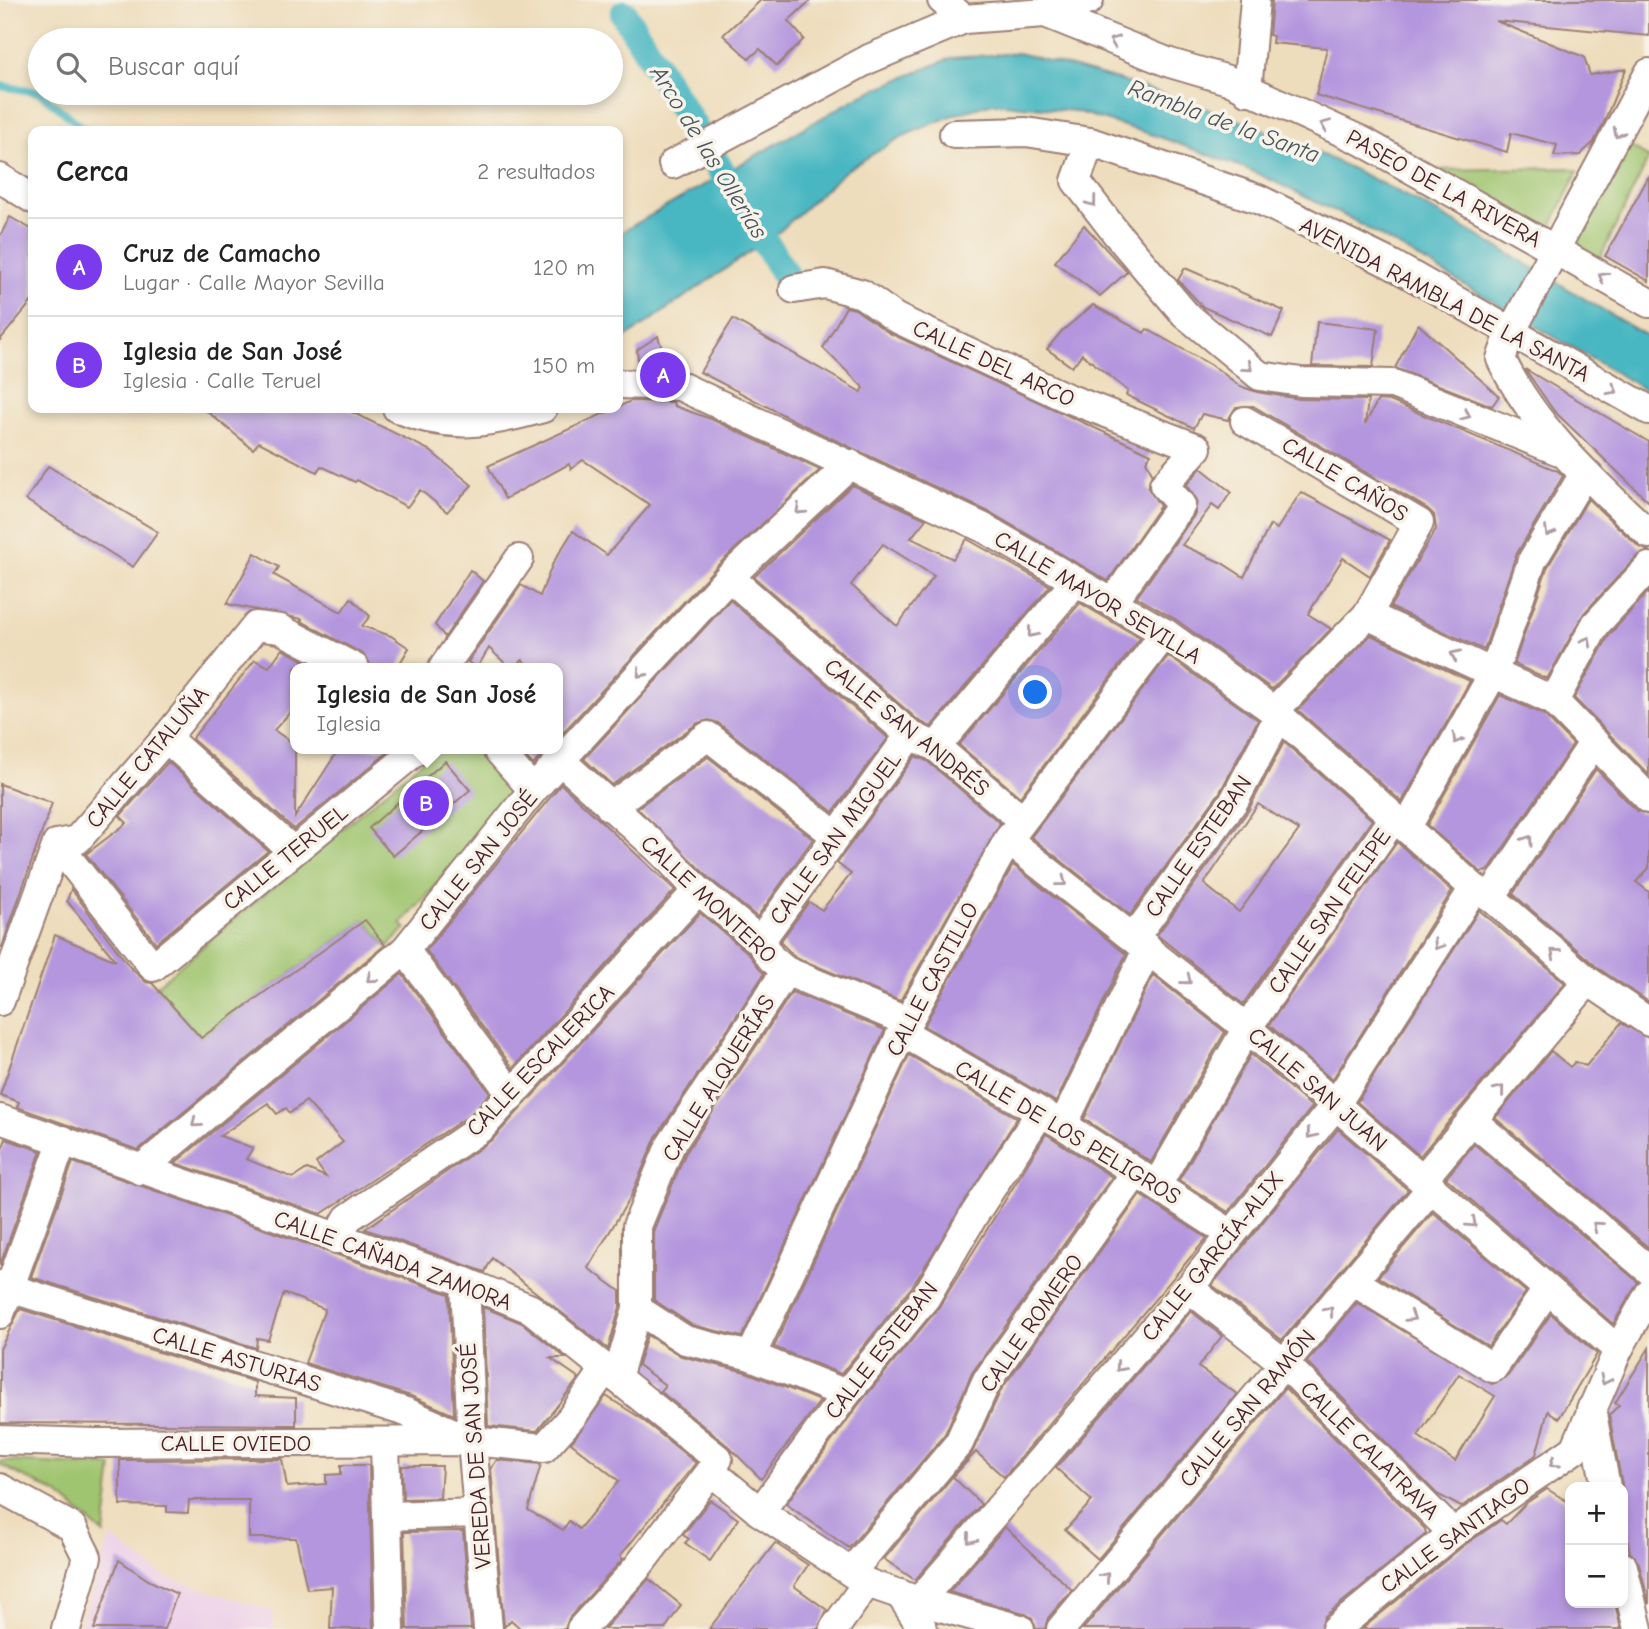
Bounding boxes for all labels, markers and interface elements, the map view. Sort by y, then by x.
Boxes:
search box [28,28,623,105]
one-way arrow [1109,36,1121,50]
icon: search [52,48,90,86]
text: Buscar aquí [108,52,239,82]
water label: Arco de las Ollerías [644,60,773,244]
water label: Rambla de la Santa [1125,73,1323,169]
one-way arrow [1319,120,1331,134]
street label: PASEO DE LA RIVERA [1342,124,1546,253]
one-way arrow [1612,126,1626,138]
text: Cerca [56,154,129,189]
text: 2 resultados [477,158,595,185]
one-way arrow [1084,195,1097,207]
street label: AVENIDA RAMBLA DE LA SANTA [1295,211,1594,388]
text: Cruz de Camacho [123,239,321,269]
text: A [73,254,85,281]
text: 120 m [533,254,595,281]
text: Lugar · Calle Mayor Sevilla [123,269,385,296]
one-way arrow [1598,272,1610,285]
street label: CALLE DEL ARCO [909,314,1079,413]
text: Iglesia de San José [123,337,342,367]
pin: A [640,349,686,401]
text: B [72,352,86,379]
text: 150 m [533,352,595,379]
one-way arrow [1240,359,1253,371]
text: Iglesia · Calle Teruel [123,367,321,394]
one-way arrow [1606,382,1619,395]
one-way arrow [1459,406,1471,420]
street label: CALLE CAÑOS [1277,431,1413,528]
one-way arrow [795,502,808,515]
street label: CALLE MAYOR SEVILLA [989,525,1206,670]
one-way arrow [1545,525,1558,538]
one-way arrow [1028,625,1040,638]
one-way arrow [1579,636,1592,648]
one-way arrow [1450,649,1462,663]
street label: CALLE SAN ANDRÉS [819,653,995,802]
popup [290,663,563,754]
one-way arrow [637,665,650,678]
your location [1018,675,1052,709]
text: Iglesia de San José [317,680,536,710]
street label: CALLE CATALUÑA [80,681,214,834]
text: Iglesia [317,710,381,737]
one-way arrow [1452,731,1465,744]
street label: CALLE SAN MIGUEL [764,747,907,930]
street label: CALLE ESTEBAN [1139,770,1257,923]
pin: B [403,777,449,829]
street label: CALLE SAN JOSÉ [414,785,543,936]
street label: CALLE TERUEL [217,798,354,916]
street label: CALLE SAN FELIPE [1262,823,1397,999]
street label: CALLE MONTERO [635,830,782,969]
one-way arrow [1520,835,1533,848]
one-way arrow [1054,873,1067,886]
street label: CALLE CASTILLO [881,898,984,1061]
one-way arrow [1433,938,1446,951]
one-way arrow [1550,949,1563,961]
one-way arrow [367,970,380,982]
one-way arrow [1180,972,1192,985]
street label: CALLE ESCALERICA [461,979,620,1142]
street label: CALLE ALQUERÍAS [656,990,780,1166]
street label: CALLE SAN JUAN [1243,1022,1393,1157]
street label: CALLE DE LOS PELIGROS [950,1054,1185,1211]
one-way arrow [1491,1086,1504,1098]
one-way arrow [192,1115,205,1127]
one-way arrow [1307,1127,1320,1139]
street label: CALLE GARCÍA-ALIX [1136,1166,1289,1346]
street label: CALLE CAÑADA ZAMORA [270,1205,516,1316]
one-way arrow [1464,1215,1477,1227]
one-way arrow [1592,1221,1604,1234]
street label: CALLE ROMERO [974,1249,1089,1397]
street label: CALLE ESTEBAN [819,1276,944,1425]
one-way arrow [1320,1306,1333,1318]
one-way arrow [1404,1308,1417,1321]
street label: CALLE ASTURIAS [149,1321,324,1398]
street label: CALLE SAN RAMÓN [1174,1324,1321,1493]
street label: VEREDA DE SAN JOSÉ [454,1342,497,1570]
one-way arrow [1116,1358,1128,1371]
one-way arrow [1599,1372,1613,1385]
street label: CALLE CALATRAVA [1295,1375,1445,1525]
street label: CALLE OVIEDO [161,1430,311,1457]
one-way arrow [1549,1455,1562,1467]
street label: CALLE SANTIAGO [1375,1472,1536,1599]
map controls [1565,1482,1628,1608]
button: + [1565,1482,1628,1545]
one-way arrow [967,1531,980,1544]
button: − [1565,1545,1628,1608]
one-way arrow [1097,1572,1109,1585]

